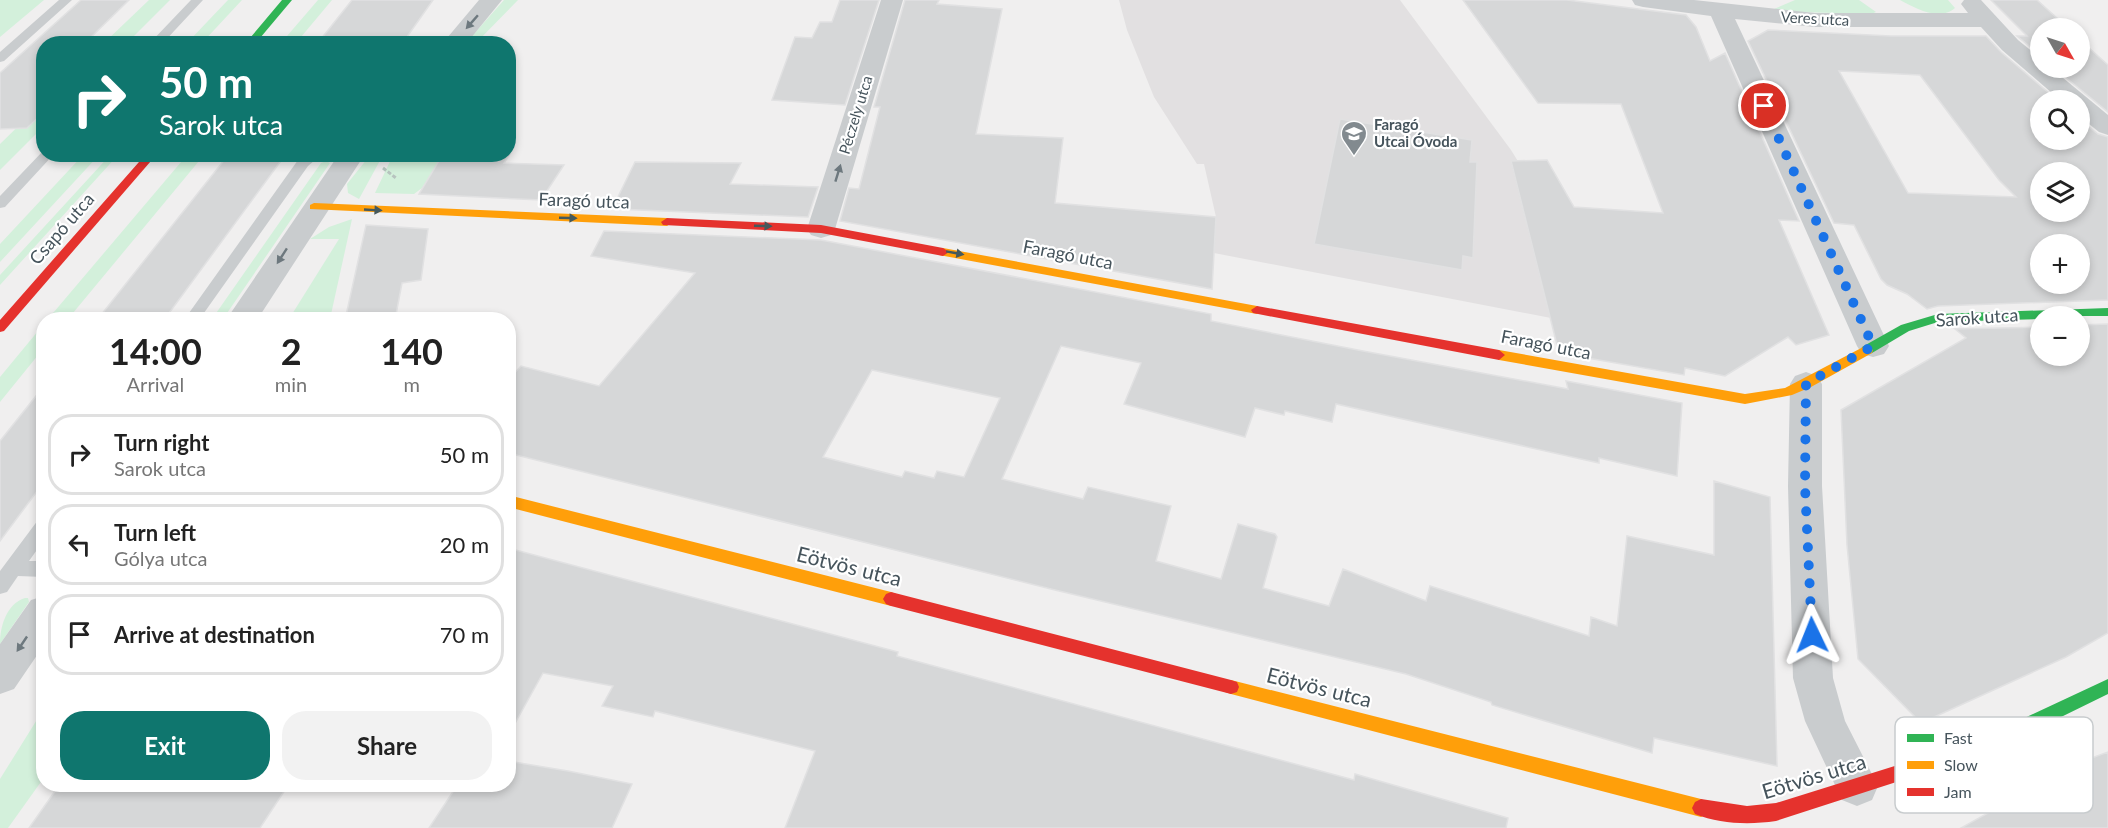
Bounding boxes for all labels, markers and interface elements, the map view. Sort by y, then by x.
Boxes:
street label: Veres utca [1780,7,1850,29]
one-way arrow [466,14,479,29]
north arrow [2030,18,2090,78]
map controls [2030,18,2090,366]
text: 50 m [159,57,253,107]
icon: right [60,60,138,138]
street label: Péczely utca [835,73,876,156]
pin [1738,80,1789,131]
icon: arrive [1747,89,1780,122]
button: search [2030,90,2090,150]
text: Sarok utca [159,108,283,141]
place label: Faragó Utcai Óvoda [1374,115,1457,150]
school or university icon: Faragó Utcai Óvoda [1339,119,1369,157]
button: layers [2030,162,2090,222]
one-way arrow [834,164,844,182]
street label: Faragó utca [538,187,630,213]
street label: Csapó utca [24,188,98,269]
one-way arrow [363,205,382,214]
one-way arrow [558,214,577,223]
one-way arrow [753,221,772,230]
button: + [2030,234,2090,294]
street label: Faragó utca [1021,235,1115,274]
one-way arrow [277,248,288,264]
one-way arrow [946,249,965,258]
street label: Sarok utca [1935,303,2019,331]
button: − [2030,306,2090,366]
street label: Faragó utca [1499,325,1593,364]
text: 14:00 [109,329,202,373]
text: 2 [281,329,302,373]
text: 140 [380,329,443,373]
text: Arrival [127,372,184,396]
text: min [275,372,307,396]
text: m [403,372,420,396]
text: Turn right [114,429,209,456]
icon: right [63,438,96,471]
text: 50 m [440,441,489,468]
text: Sarok utca [114,456,206,480]
text: Turn left [114,519,196,546]
icon: left [63,528,96,561]
text: 20 m [440,531,489,558]
street label: Eötvös utca [794,540,905,591]
text: Gólya utca [114,546,207,570]
position arrow [1780,603,1844,667]
icon: arrive [63,618,96,651]
text: Arrive at destination [114,621,315,648]
text: 70 m [440,621,489,648]
one-way arrow [17,636,28,652]
street label: Eötvös utca [1264,661,1375,712]
button: Exit [60,711,270,780]
button: Share [282,711,492,780]
legend [1895,717,2093,813]
text: Fast [1944,728,1973,747]
street label: Eötvös utca [1759,748,1869,803]
text: Slow [1944,755,1978,774]
text: Jam [1944,782,1972,801]

